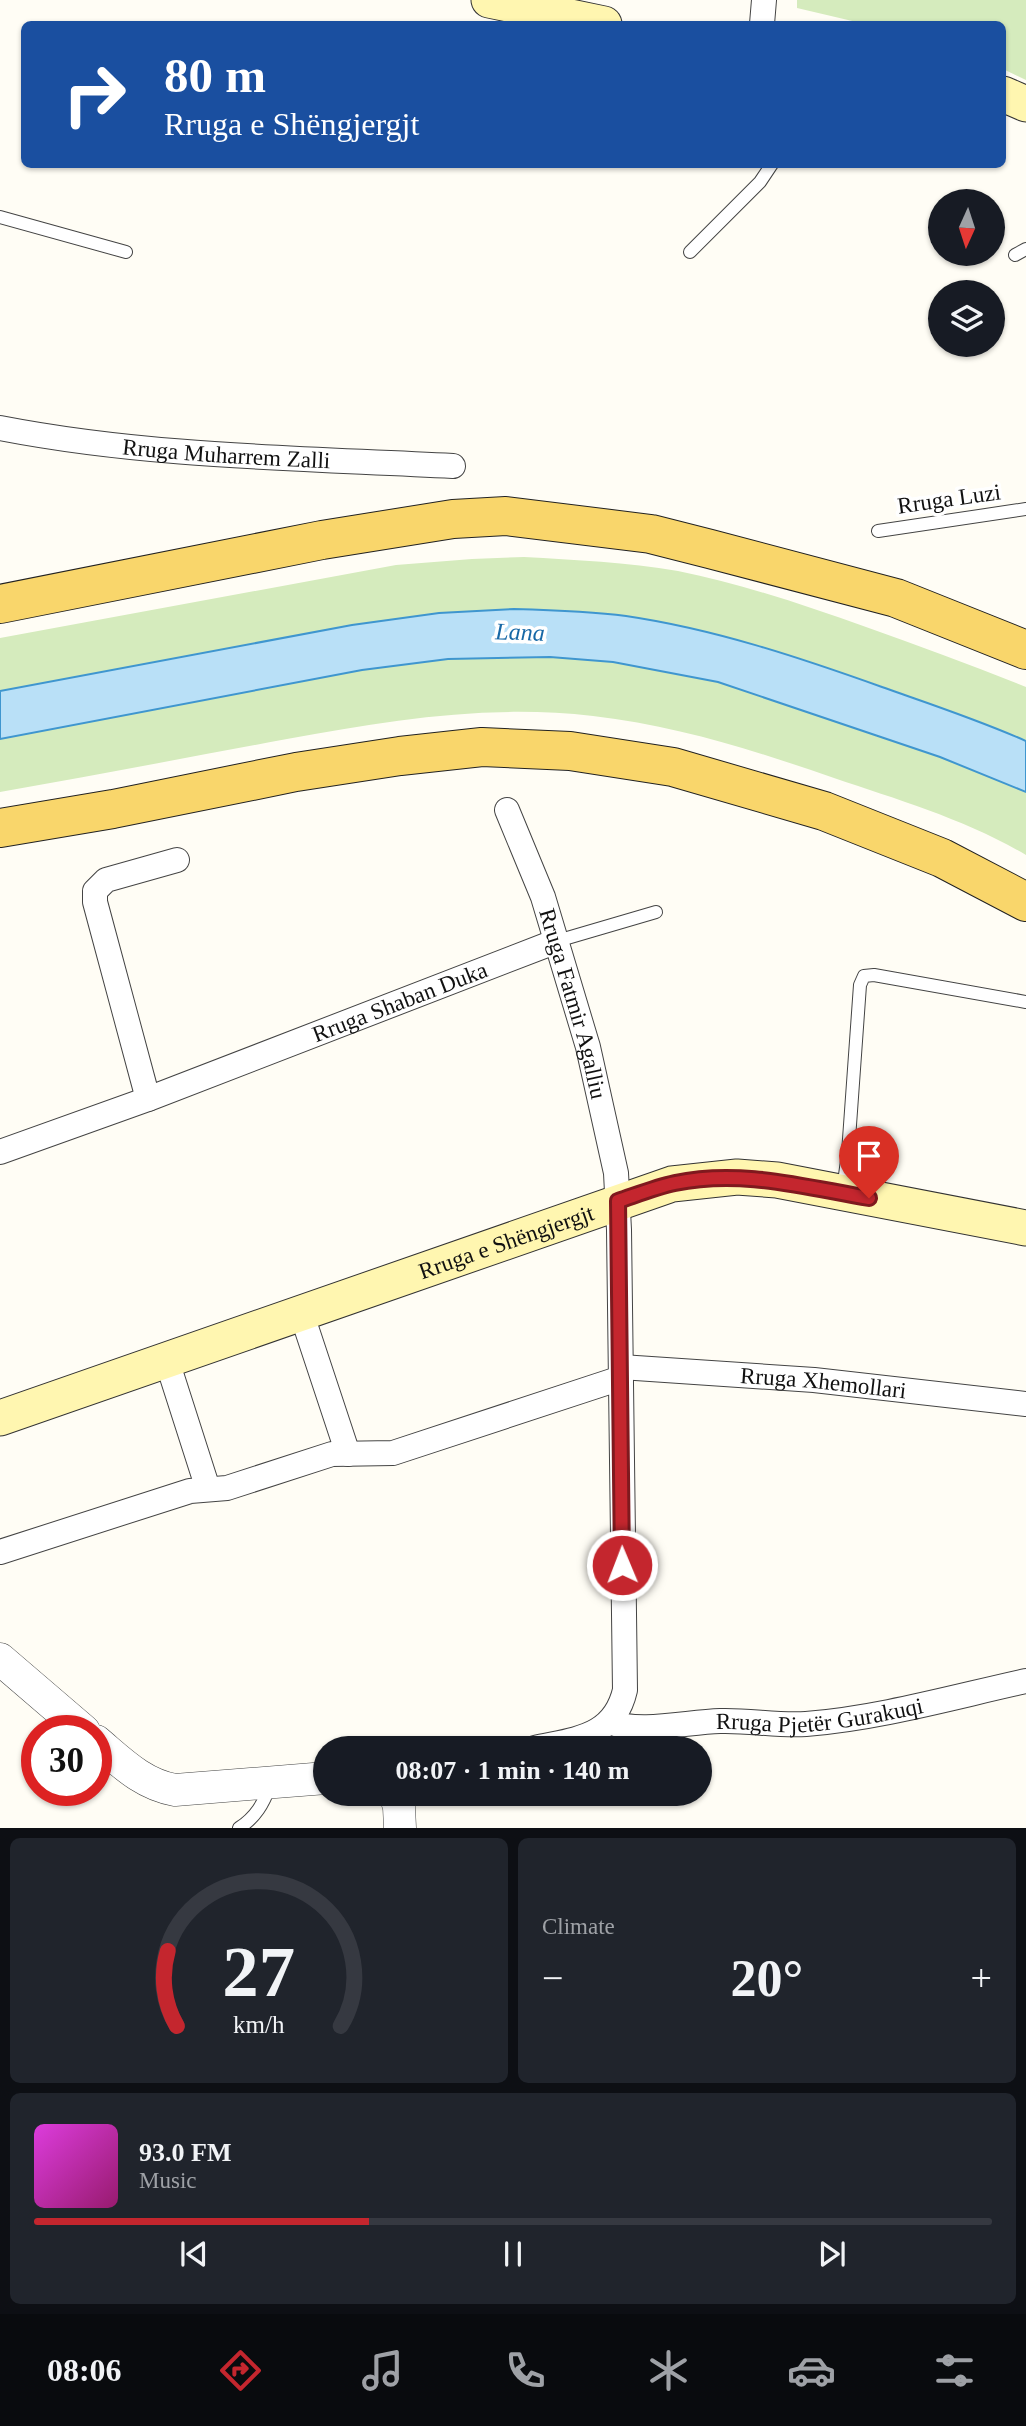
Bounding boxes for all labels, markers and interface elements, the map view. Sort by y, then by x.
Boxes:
text: 80 m [164,48,266,103]
icon: right [49,49,140,140]
text: Rruga e Shëngjergjt [164,106,419,142]
north arrow [928,189,1004,266]
map controls [928,189,1005,357]
button: layers [928,280,1005,357]
street label: Rruga Muharrem Zalli [121,434,331,473]
street label: Rruga Luzi [896,479,1002,519]
water label: Lana [494,618,545,646]
street label: Rruga Fatmir Agalliu [535,905,612,1102]
street label: Rruga Shaban Duka [309,957,491,1047]
pin [839,1126,899,1198]
icon: arrive [850,1137,888,1175]
street label: Rruga e Shëngjergjt [415,1200,598,1284]
street label: Rruga Xhemollari [739,1363,908,1403]
position arrow [585,1528,659,1602]
street label: Rruga Pjetër Gurakuqi [716,1693,925,1737]
speed limit sign: 30 [21,1715,112,1806]
text: 08:07 · 1 min · 140 m [396,1756,630,1785]
text: Climate [542,1914,615,1939]
text: 27 [223,1932,295,2013]
text: 20° [731,1950,803,2007]
text: − [542,1957,563,1999]
text: + [971,1957,992,1999]
text: km/h [233,2011,285,2038]
text: 93.0 FM [139,2138,231,2167]
text: Music [139,2168,197,2193]
icon: previous [175,2235,213,2273]
icon: pause [494,2235,532,2273]
icon: next [813,2235,851,2273]
icon: directions [216,2346,265,2395]
icon: music [358,2346,407,2395]
icon: phone [501,2346,550,2395]
icon: climate [644,2346,693,2395]
icon: car [787,2346,836,2395]
icon: filters [930,2346,979,2395]
text: 08:06 [47,2352,122,2388]

